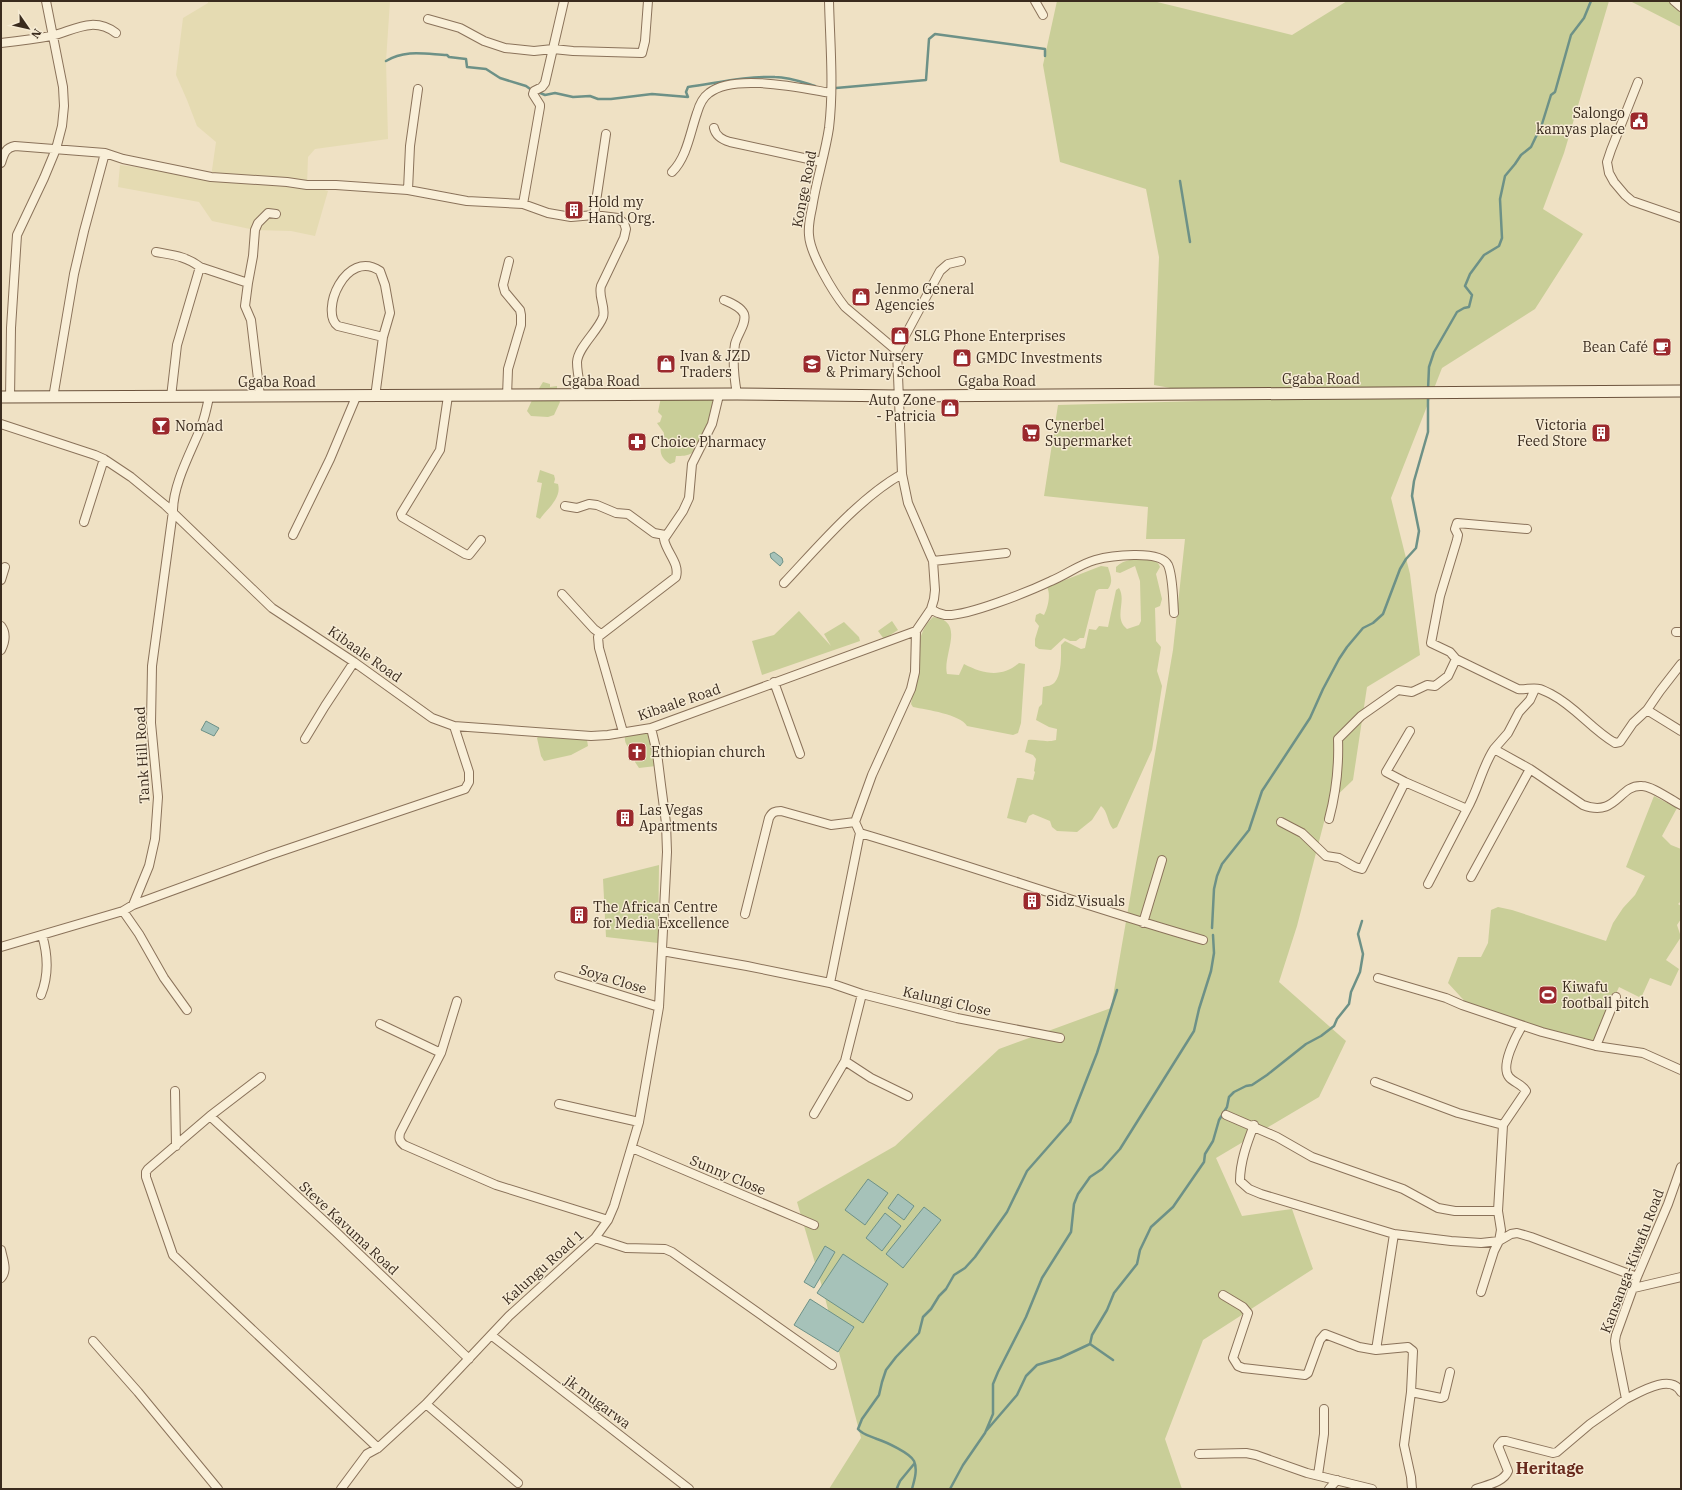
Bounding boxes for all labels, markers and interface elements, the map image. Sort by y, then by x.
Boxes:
north arrow [8,8,48,48]
text: N [28,26,45,41]
place label: Salongo kamyas place [1536,104,1625,138]
public building icon: Salongo kamyas place [1628,110,1650,132]
street label: Konge Road [788,148,820,229]
place label: Hold my Hand Org. [588,193,655,227]
building icon: Hold my Hand Org. [563,199,585,221]
place label: Jenmo General Agencies [875,280,974,314]
shop icon: Jenmo General Agencies [850,286,872,308]
shop icon: SLG Phone Enterprises [889,325,911,347]
place label: SLG Phone Enterprises [914,327,1066,345]
cafe icon: Bean Café [1651,336,1673,358]
place label: Bean Café [1582,338,1648,356]
place label: Ivan & JZD Traders [680,347,750,381]
place label: Victor Nursery & Primary School [826,347,941,381]
shop icon: GMDC Investments [951,347,973,369]
place label: GMDC Investments [976,349,1103,367]
shop icon: Ivan & JZD Traders [655,353,677,375]
school or university icon: Victor Nursery & Primary School [801,353,823,375]
street label: Ggaba Road [1282,370,1360,388]
street label: Ggaba Road [562,372,640,390]
street label: Ggaba Road [958,372,1036,390]
street label: Ggaba Road [238,373,316,391]
place label: Auto Zone - Patricia [869,391,936,425]
shop icon: Auto Zone - Patricia [939,397,961,419]
bar icon: Nomad [150,415,172,437]
place label: Cynerbel Supermarket [1045,416,1132,450]
place label: Victoria Feed Store [1517,416,1587,450]
place label: Nomad [175,417,224,435]
supermarket icon: Cynerbel Supermarket [1020,422,1042,444]
building icon: Victoria Feed Store [1590,422,1612,444]
pharmacy icon: Choice Pharmacy [626,431,648,453]
place label: Choice Pharmacy [651,433,767,451]
street label: Kibaale Road [324,622,406,686]
street label: Kibaale Road [635,679,723,725]
street label: Tank Hill Road [130,706,154,804]
church icon: Ethiopian church [626,741,648,763]
place label: Ethiopian church [651,743,766,761]
place label: Las Vegas Apartments [639,801,718,835]
building icon: Las Vegas Apartments [614,807,636,829]
building icon: Sidz Visuals [1021,890,1043,912]
place label: Sidz Visuals [1046,892,1125,910]
place label: The African Centre for Media Excellence [593,898,729,932]
building icon: The African Centre for Media Excellence [568,904,590,926]
street label: Soya Close [577,960,649,998]
place label: Kiwafu football pitch [1562,978,1650,1012]
street label: Kalungi Close [901,982,993,1020]
sports icon: Kiwafu football pitch [1537,984,1559,1006]
street label: Sunny Close [687,1151,769,1199]
street label: Steve Kavuma Road [295,1177,403,1279]
street label: Kansanga-Kiwafu Road [1596,1186,1668,1336]
street label: Kalungu Road 1 [498,1226,588,1308]
street label: jk mugarwa [561,1371,635,1433]
district label: Heritage [1516,1458,1584,1478]

